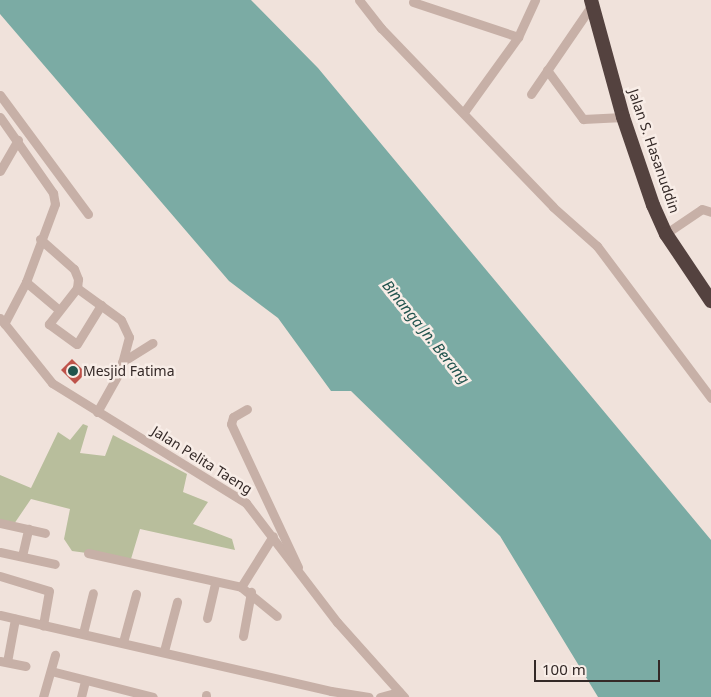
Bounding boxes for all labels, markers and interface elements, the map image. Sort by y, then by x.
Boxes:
street label: Jalan S. Hasanuddin [625,87,683,215]
water label: Binanga Jn. Berang [379,276,473,388]
place label: Mesjid Fatima [83,363,175,379]
marker: Mesjid Fatima [67,365,79,377]
street label: Jalan Pelita Taeng [149,422,255,498]
scale bar [536,650,662,682]
text: 100 m [542,659,586,679]

